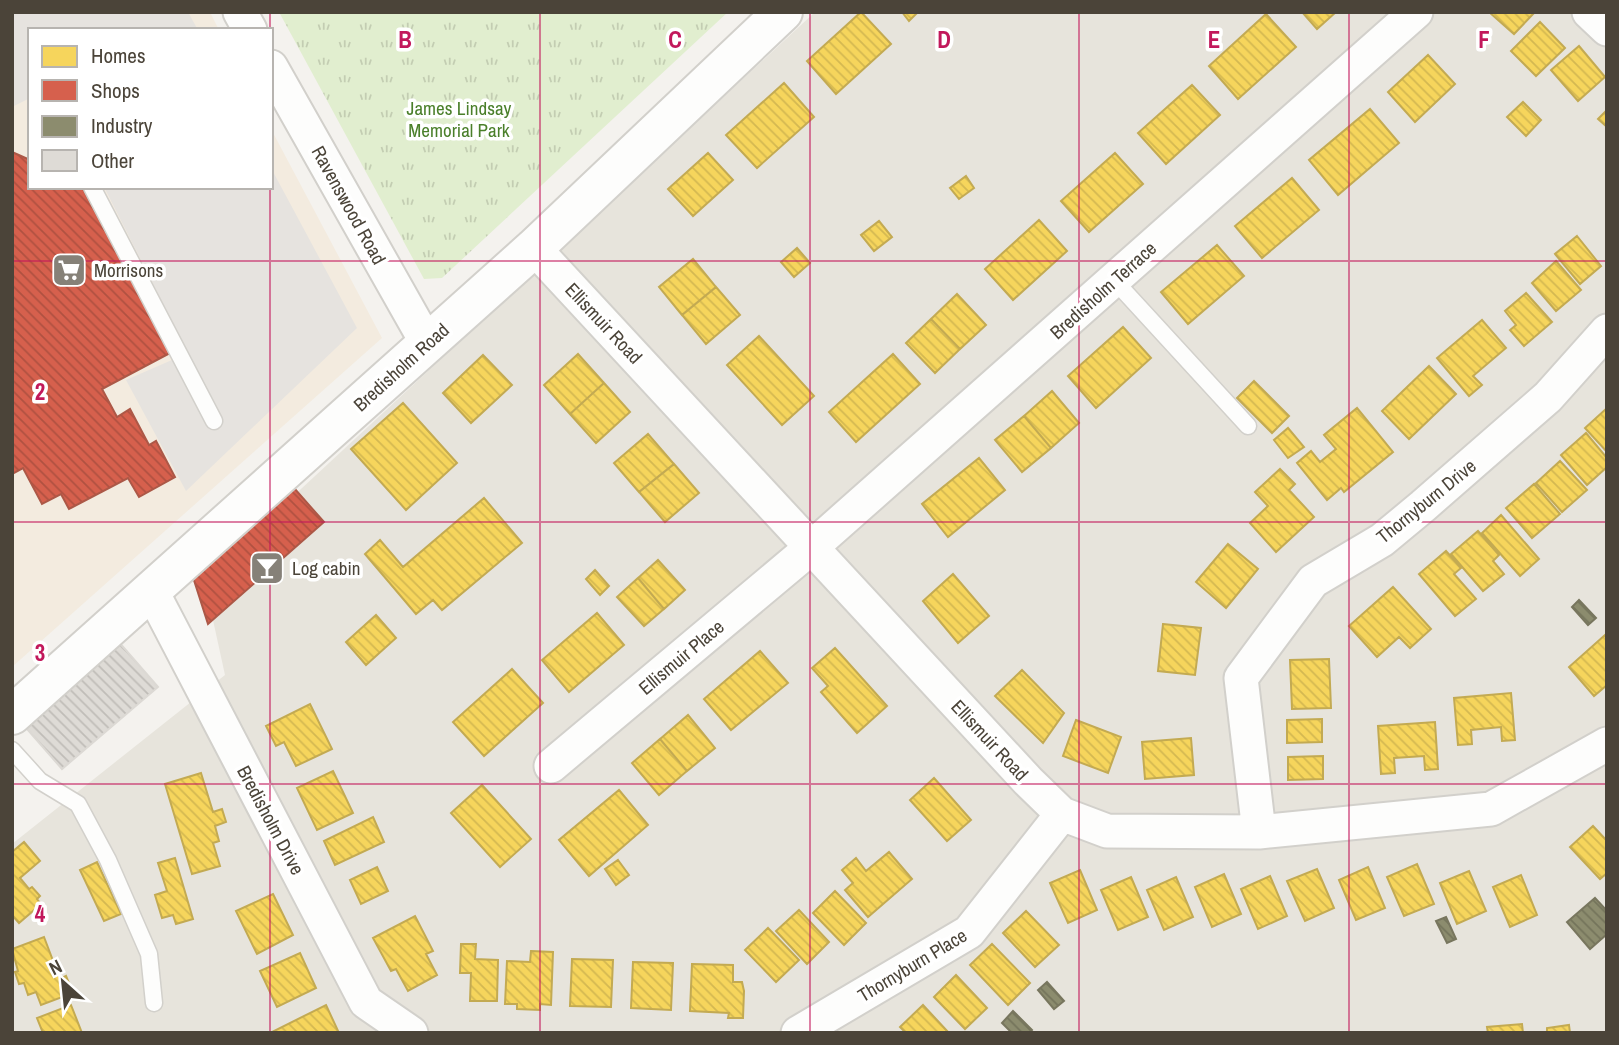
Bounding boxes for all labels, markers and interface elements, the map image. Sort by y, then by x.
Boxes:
text: B [398,24,412,55]
text: C [668,24,682,55]
text: D [937,24,951,55]
text: E [1208,24,1220,55]
text: F [1478,24,1490,55]
legend [28,28,273,189]
text: Homes [91,41,146,70]
text: Shops [91,76,140,105]
park label: James Lindsay Memorial Park [407,95,512,143]
text: Industry [91,111,153,140]
street label: Ravenswood Road [306,141,392,269]
text: Other [91,146,134,175]
street label: Bredisholm Terrace [1044,235,1162,345]
supermarket icon: Morrisons [50,251,88,289]
place label: Morrisons [94,257,163,283]
street label: Ellismuir Road [560,277,648,369]
street label: Bredisholm Road [348,317,454,417]
text: 2 [35,376,45,407]
street label: Thornyburn Drive [1371,453,1481,549]
bar icon: Log cabin [248,549,286,587]
place label: Log cabin [292,555,360,581]
street label: Ellismuir Place [633,614,729,700]
text: 3 [35,637,45,668]
street label: Ellismuir Road [946,694,1034,786]
street label: Bredisholm Drive [231,761,311,879]
text: 4 [35,898,46,929]
street label: Thornyburn Place [853,922,971,1008]
north arrow [28,947,98,1017]
text: N [44,953,66,981]

